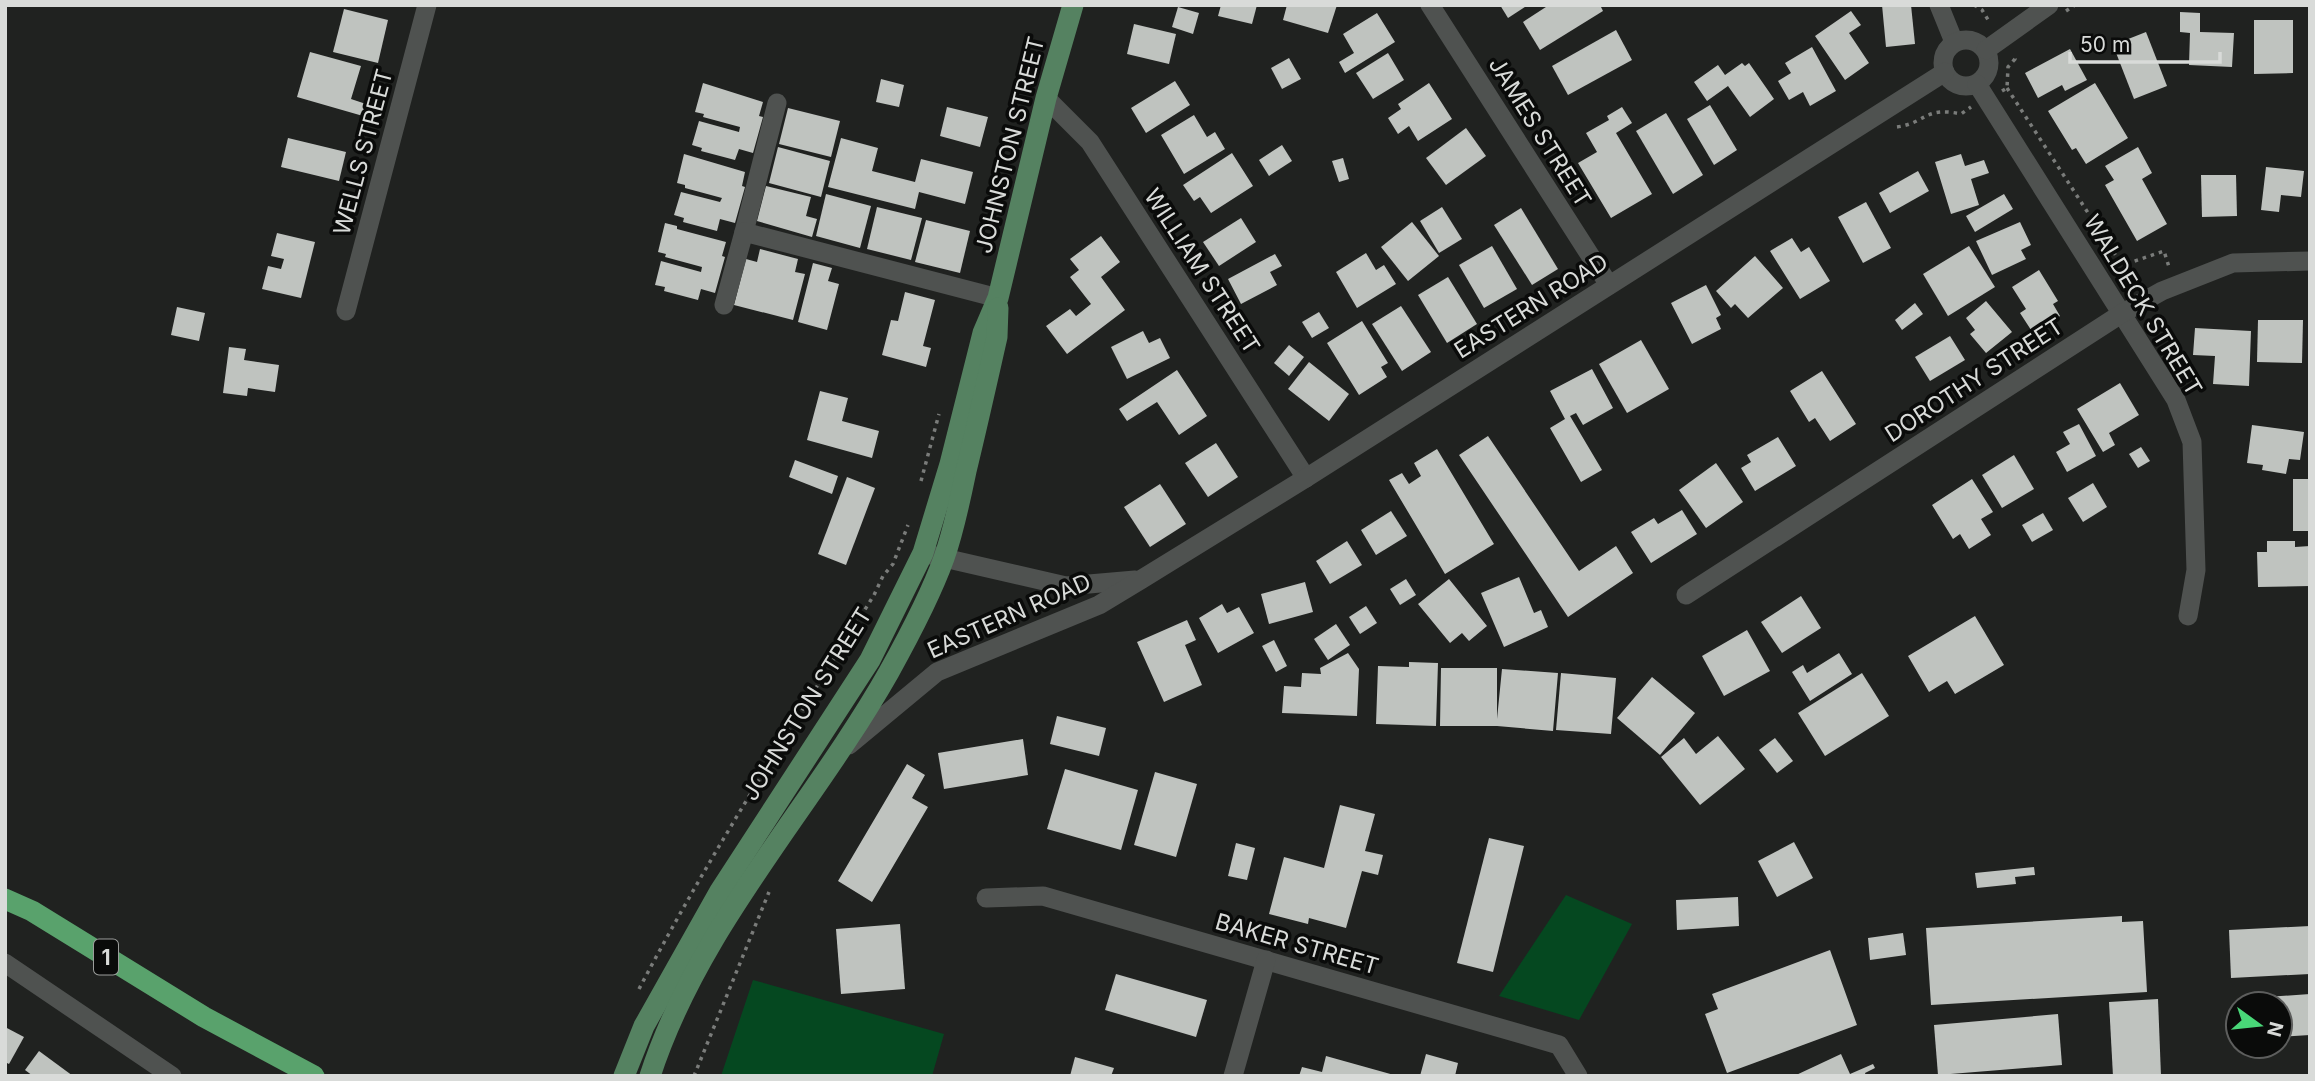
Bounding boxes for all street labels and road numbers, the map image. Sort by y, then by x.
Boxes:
street label: JOHNSTON STREET [970,34,1050,256]
street label: JAMES STREET [1483,52,1597,212]
street label: WELLS STREET [327,66,399,238]
street label: WILLIAM STREET [1138,183,1266,359]
street label: WALDECK STREET [2078,209,2208,401]
street label: EASTERN ROAD [1449,248,1613,364]
street label: DOROTHY STREET [1880,312,2068,448]
street label: EASTERN ROAD [923,567,1095,665]
street label: JOHNSTON STREET [736,602,878,806]
street label: BAKER STREET [1212,907,1382,981]
road number: 1 [94,940,118,974]

